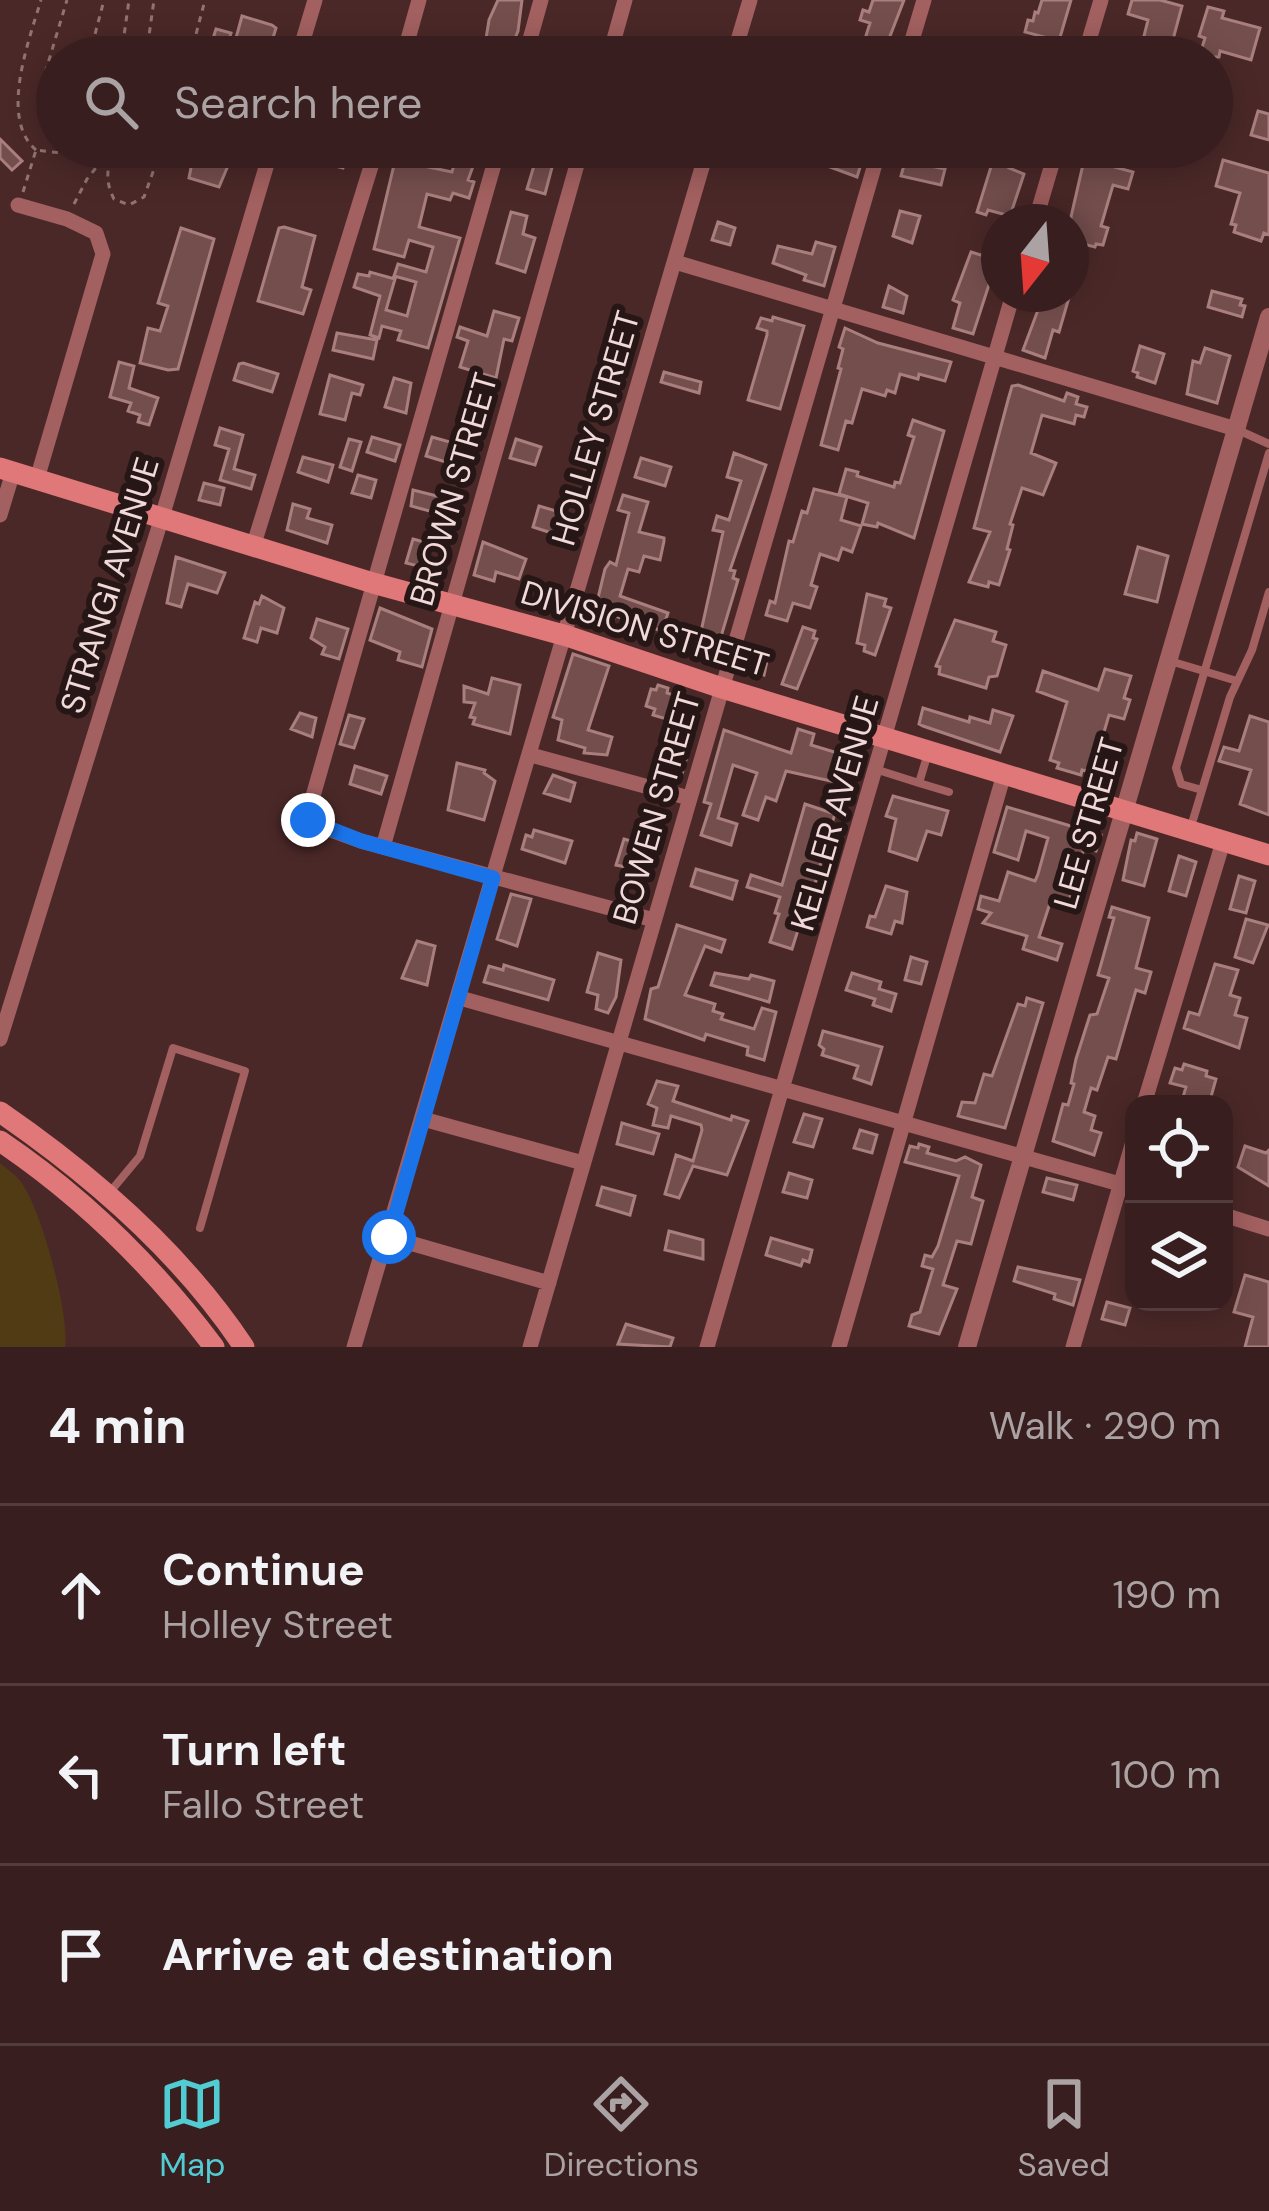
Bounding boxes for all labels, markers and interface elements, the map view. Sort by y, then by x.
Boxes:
search box [36,36,1233,168]
icon: search [78,69,144,135]
text: Search here [174,73,422,132]
north arrow [981,204,1089,312]
street label: HOLLEY STREET [541,306,649,550]
street label: BROWN STREET [400,368,507,611]
street label: STRANGI AVENUE [50,452,169,718]
street label: DIVISION STREET [516,570,774,687]
street label: BOWEN STREET [603,687,710,929]
street label: KELLER AVENUE [780,691,889,935]
street label: LEE STREET [1044,733,1133,914]
route end [281,793,335,847]
map controls [1125,1095,1233,1311]
button: locate [1125,1095,1233,1203]
button: layers [1125,1203,1233,1311]
route start [362,1210,416,1264]
text: 4 min [48,1392,187,1459]
text: Walk · 290 m [989,1400,1221,1451]
text: Continue [162,1540,365,1599]
icon: ahead [48,1562,114,1628]
text: 190 m [1113,1569,1221,1620]
text: Holley Street [162,1599,393,1650]
text: Turn left [162,1720,346,1779]
icon: left [48,1742,114,1808]
text: 100 m [1110,1749,1221,1800]
text: Fallo Street [162,1779,364,1830]
icon: arrive [48,1922,114,1988]
text: Arrive at destination [162,1925,614,1984]
tab: Map [159,2071,226,2186]
tab: Directions [544,2071,699,2186]
tab: Saved [1017,2071,1110,2186]

